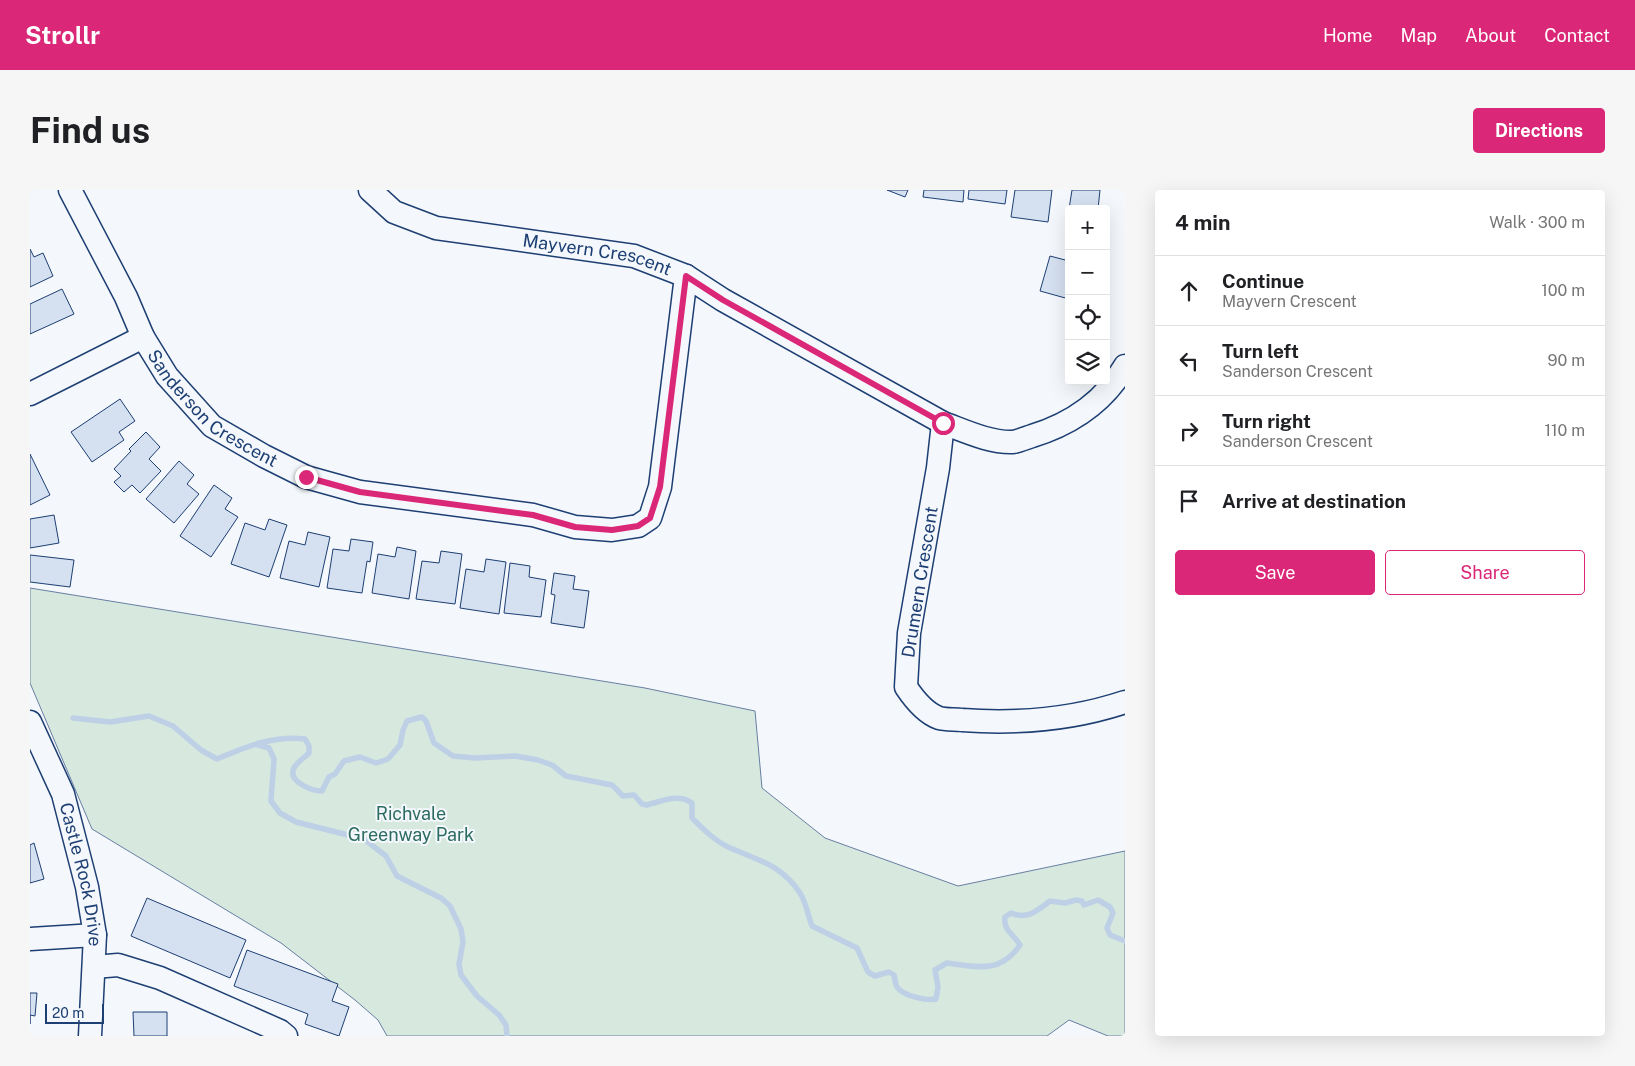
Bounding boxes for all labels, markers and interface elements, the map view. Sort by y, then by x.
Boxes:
text: Strollr [25,21,100,49]
text: Home [1323,25,1373,46]
text: Map [1401,25,1437,46]
text: About [1465,25,1516,46]
text: Contact [1544,25,1610,46]
button: Directions [1473,108,1605,153]
text: Find us [30,110,150,151]
map controls [1065,205,1110,385]
button: + [1065,205,1110,250]
text: 4 min [1175,210,1230,235]
text: Walk · 300 m [1489,213,1585,232]
street label: Mayvern Crescent [521,229,675,279]
button: − [1065,250,1110,295]
text: Continue [1222,270,1304,292]
icon: ahead [1175,277,1203,305]
text: 100 m [1541,281,1585,300]
text: Mayvern Crescent [1222,292,1357,311]
button: locate [1065,295,1110,340]
button: layers [1065,340,1110,385]
text: Turn left [1222,340,1299,362]
street label: Sanderson Crescent [143,346,281,471]
icon: left [1175,347,1203,375]
text: 90 m [1548,351,1585,370]
text: Sanderson Crescent [1222,362,1373,381]
text: Turn right [1222,410,1311,432]
route start [932,412,955,435]
icon: right [1175,417,1203,445]
text: 110 m [1544,421,1585,440]
text: Sanderson Crescent [1222,432,1373,451]
route end [295,466,318,489]
icon: arrive [1175,487,1203,515]
text: Arrive at destination [1222,490,1406,512]
street label: Drumern Crescent [897,505,942,659]
button: Save [1175,550,1375,595]
button: Share [1385,550,1585,595]
street label: Castle Rock Drive [56,800,106,947]
park label: Richvale Greenway Park [348,803,474,845]
scale bar [45,1001,104,1024]
text: 20 m [52,1005,84,1021]

